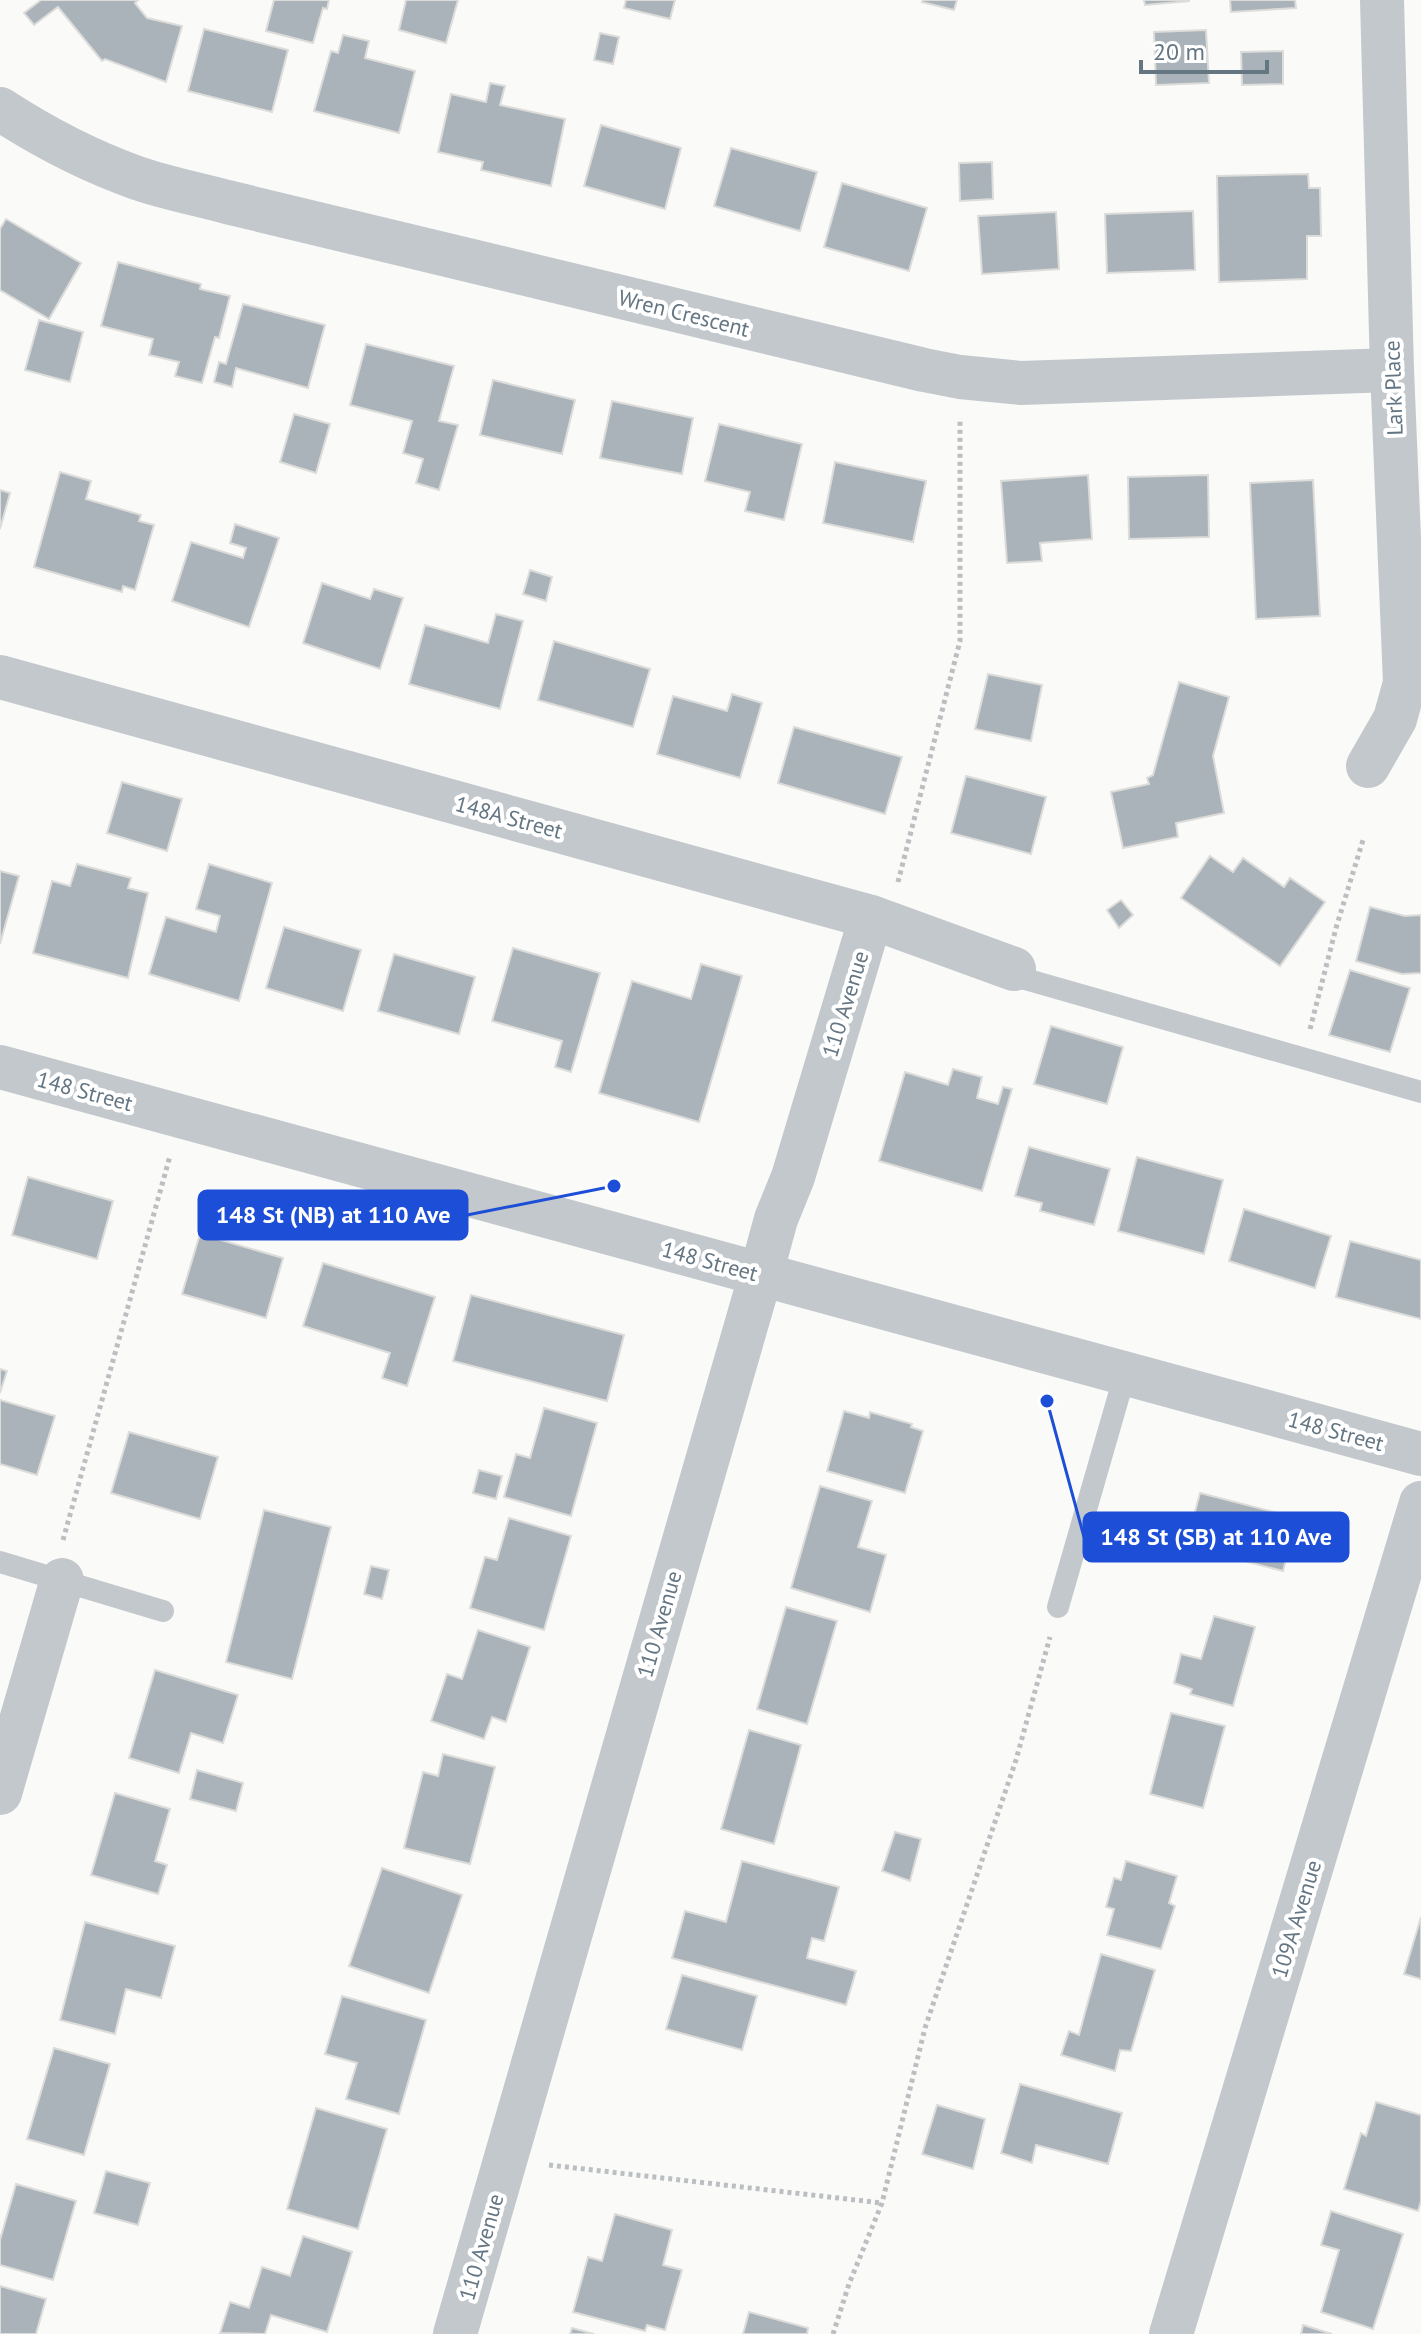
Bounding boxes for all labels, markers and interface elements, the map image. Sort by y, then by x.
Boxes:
scale bar [1141,24,1267,74]
text: 20 m [1153,36,1205,67]
street label: Wren Crescent [616,283,753,343]
street label: Lark Place [1377,340,1409,436]
street label: 148A Street [452,789,566,845]
street label: 110 Avenue [816,947,874,1061]
street label: 148 Street [34,1065,136,1117]
callout: 148 St (NB) at 110 Ave [199,1191,467,1239]
text: 148 St (NB) at 110 Ave [216,1199,450,1230]
street label: 148 Street [659,1235,761,1287]
street label: 148 Street [1285,1405,1387,1457]
callout: 148 St (SB) at 110 Ave [1084,1513,1348,1561]
text: 148 St (SB) at 110 Ave [1100,1521,1332,1552]
street label: 110 Avenue [630,1567,688,1681]
street label: 109A Avenue [1265,1857,1327,1981]
street label: 110 Avenue [452,2190,510,2304]

